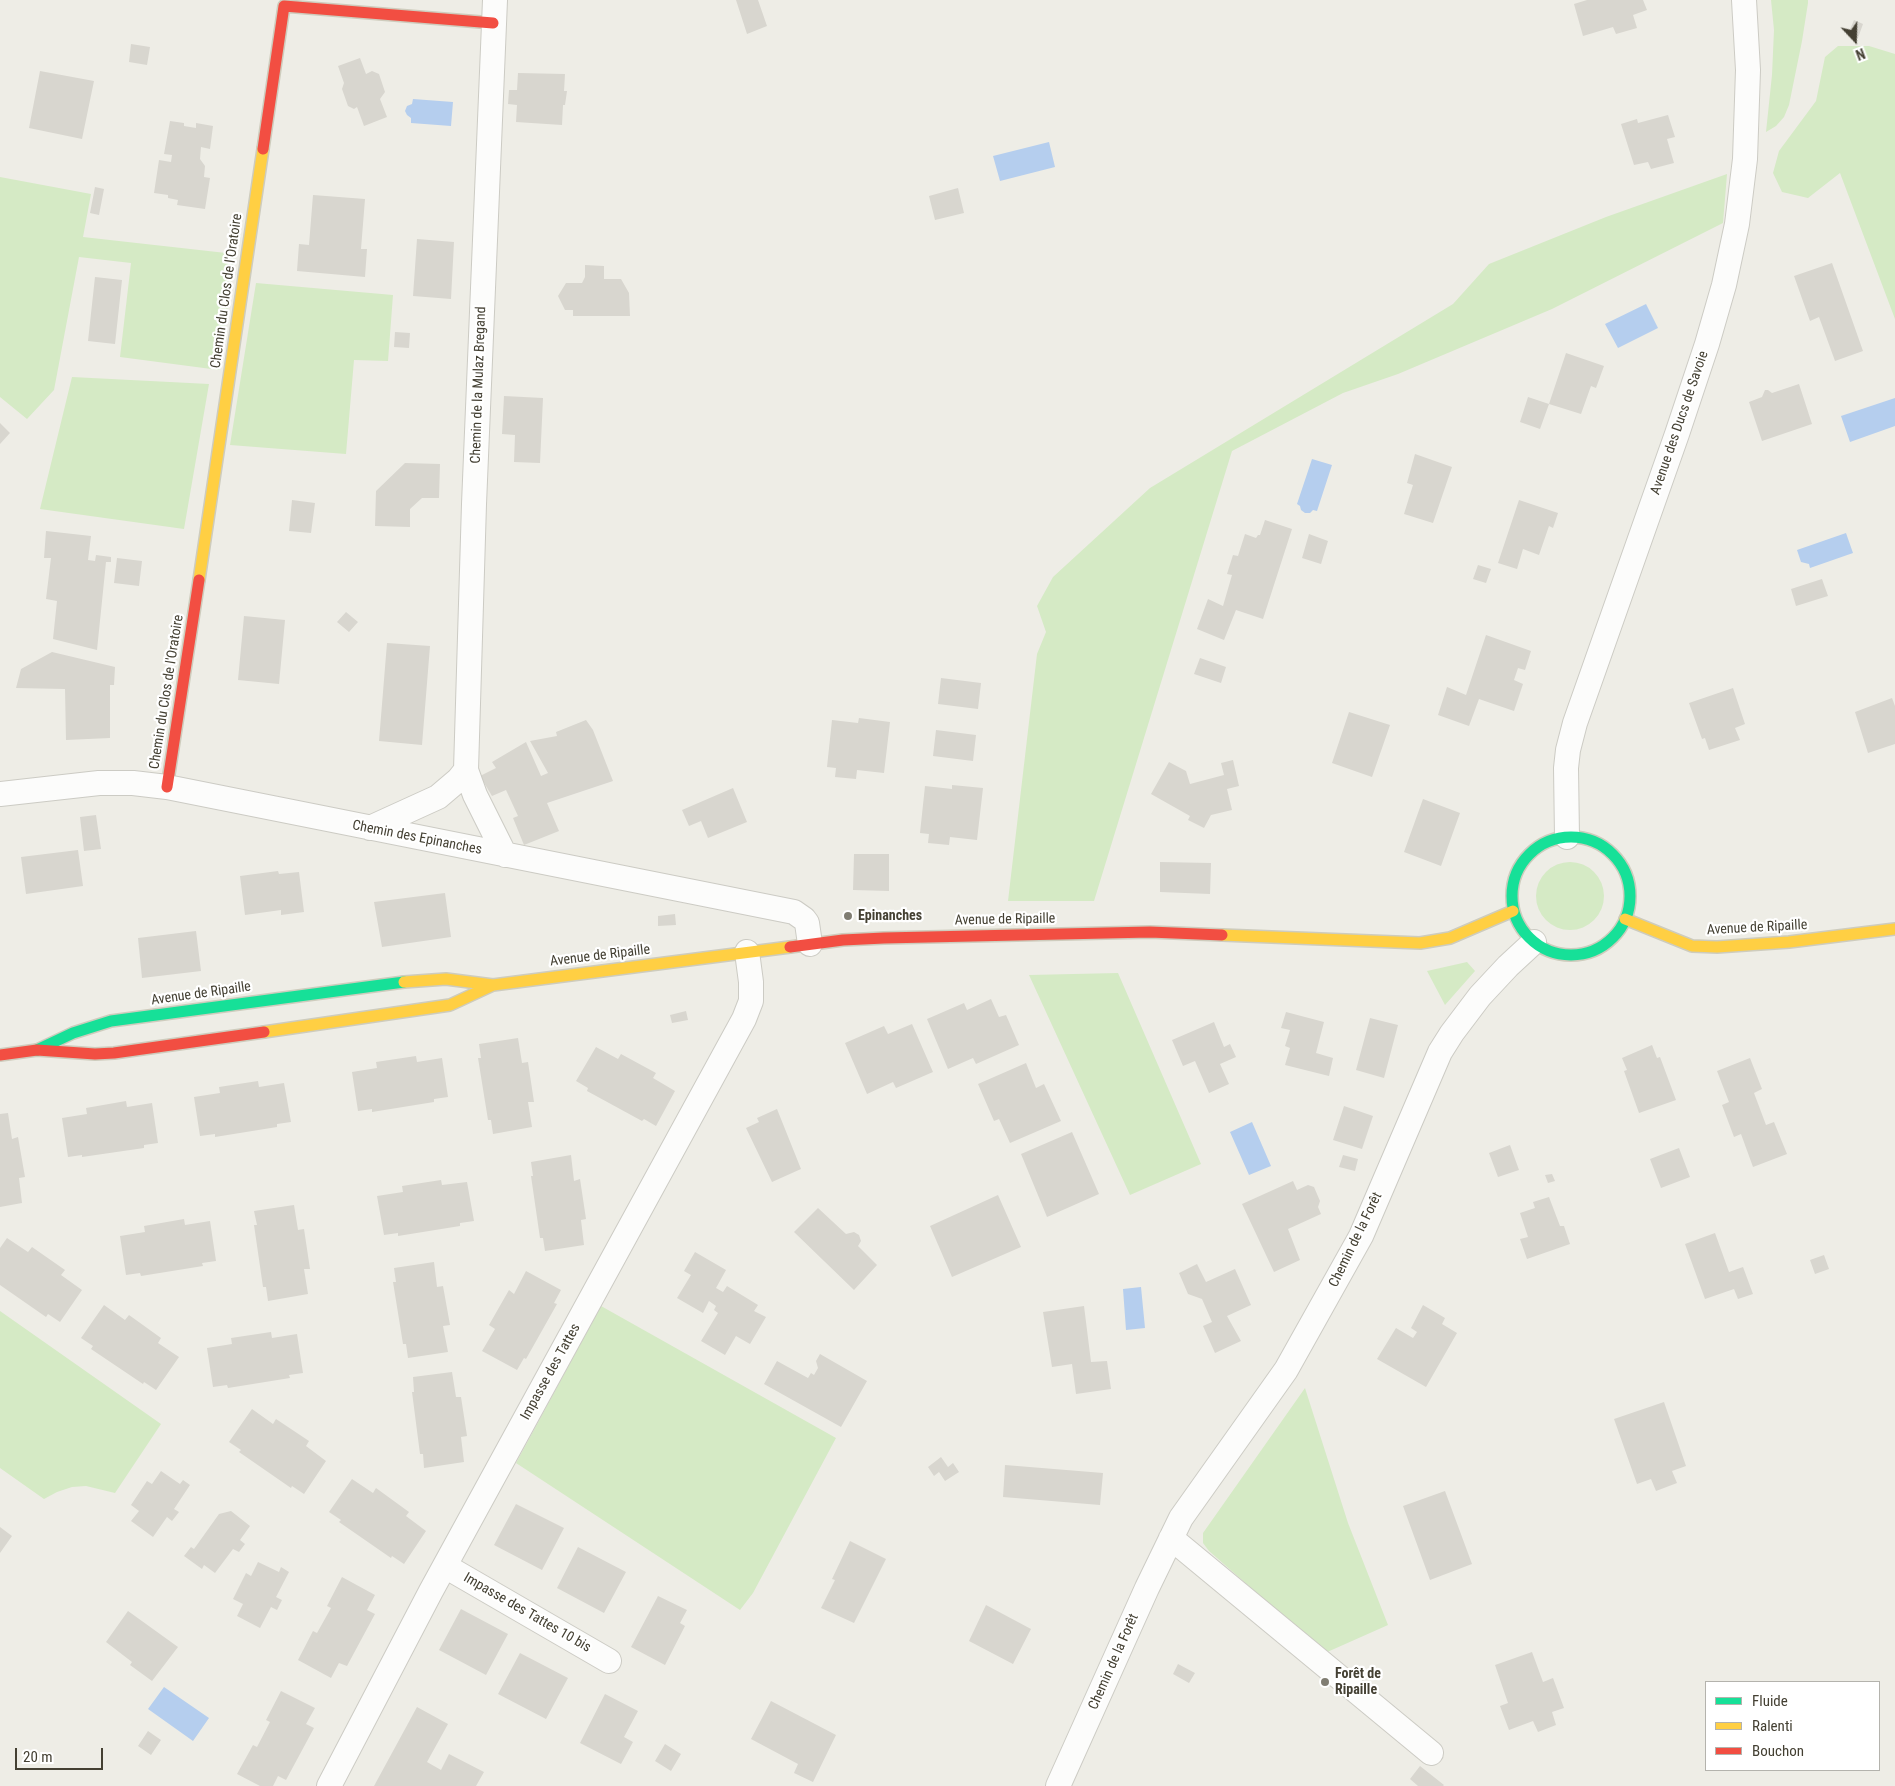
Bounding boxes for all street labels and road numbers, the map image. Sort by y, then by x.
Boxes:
street label: Chemin du Clos de l'Oratoire [208,213,246,369]
street label: Chemin de la Mulaz Bregand [468,306,490,464]
street label: Avenue des Ducs de Savoie [1648,349,1712,497]
street label: Chemin du Clos de l'Oratoire [146,614,188,770]
street label: Chemin des Epinanches [351,817,483,859]
street label: Avenue de Ripaille [955,911,1055,929]
street label: Avenue de Ripaille [1706,917,1808,939]
street label: Avenue de Ripaille [549,942,651,970]
street label: Avenue de Ripaille [150,979,252,1009]
street label: Chemin de la Forêt [1326,1190,1386,1290]
street label: Impasse des Tattes [518,1321,584,1423]
street label: Impasse des Tattes 10 bis [460,1570,594,1656]
street label: Chemin de la Forêt [1085,1611,1143,1713]

